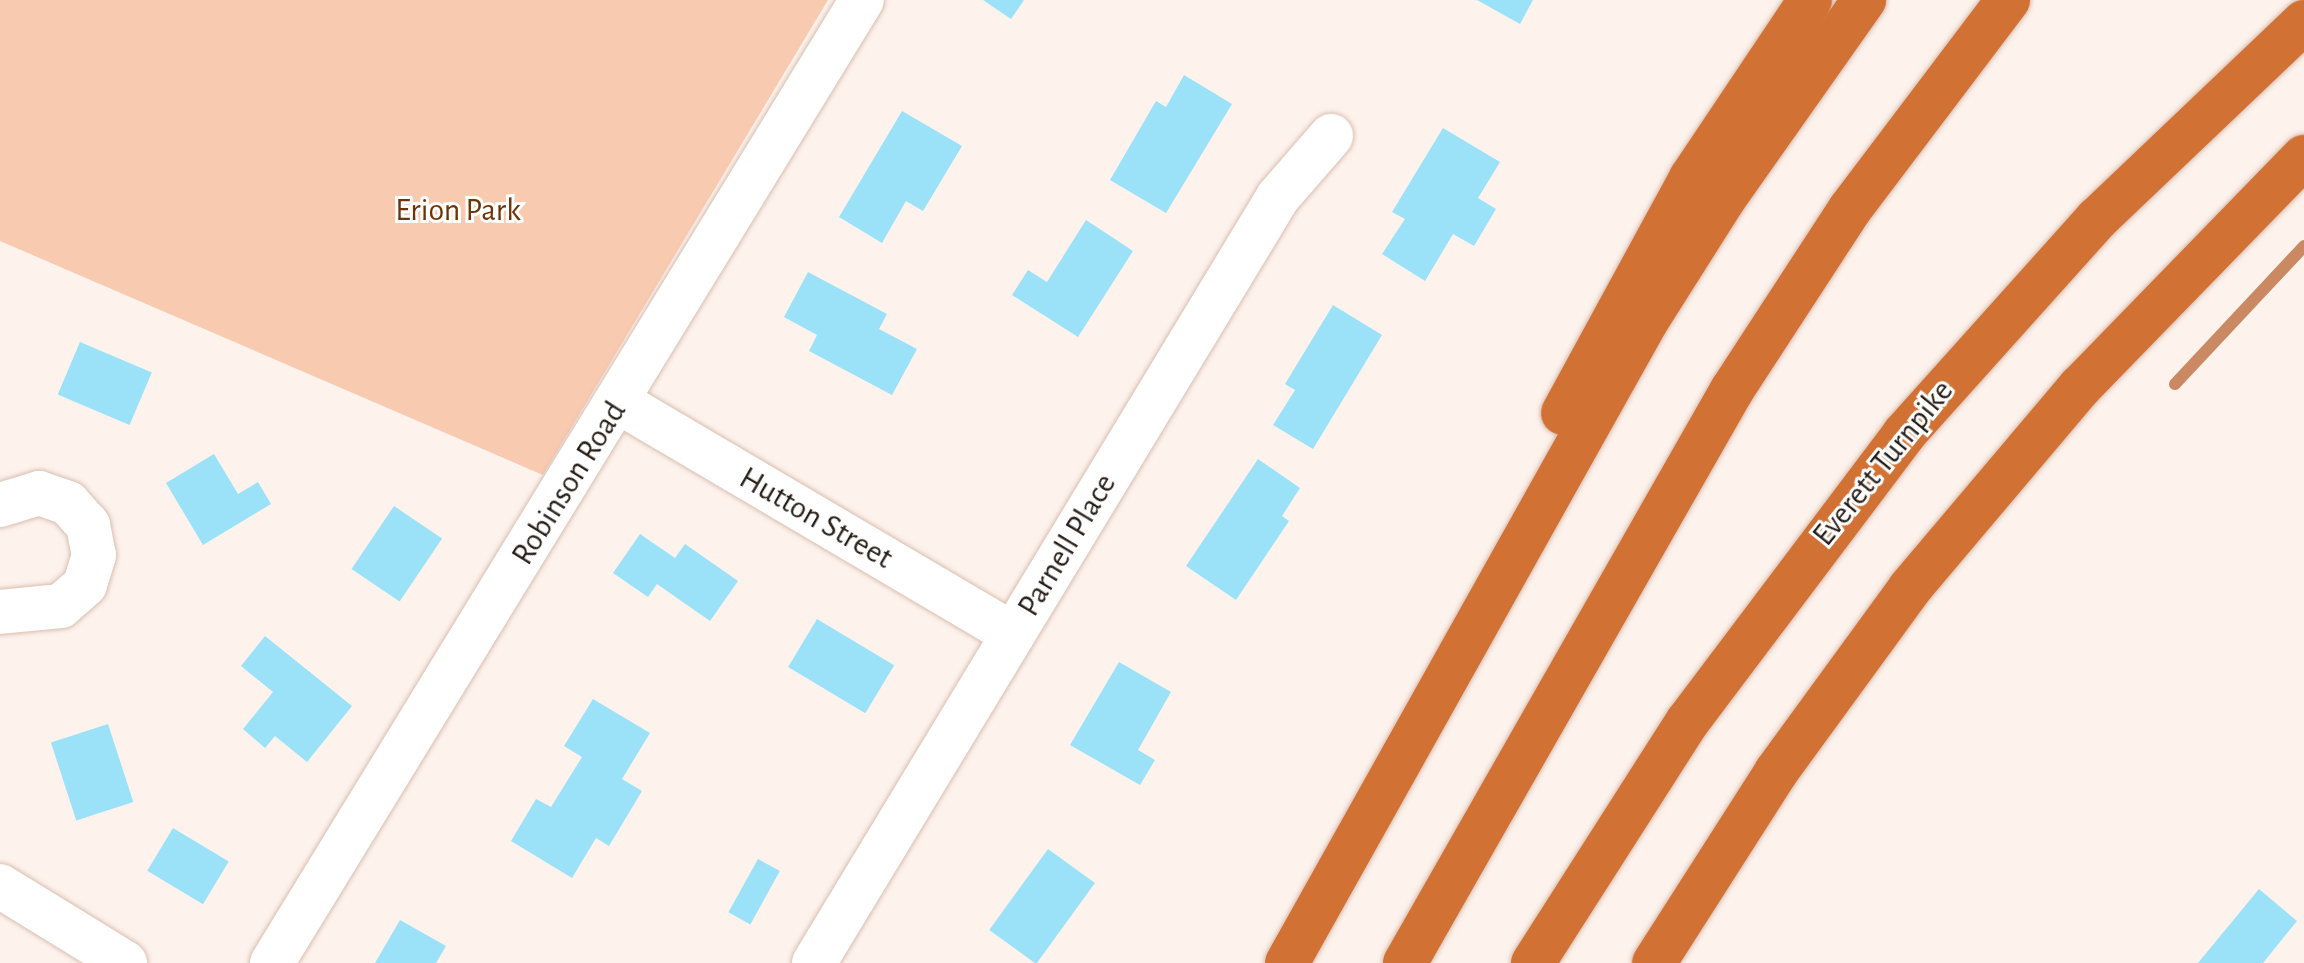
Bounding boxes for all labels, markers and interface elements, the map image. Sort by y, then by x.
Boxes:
park label: Erion Park [395,191,521,229]
street label: Everett Turnpike [1805,372,1961,554]
street label: Robinson Road [504,394,634,572]
street label: Hutton Street [733,459,899,577]
street label: Parnell Place [1010,467,1124,623]

